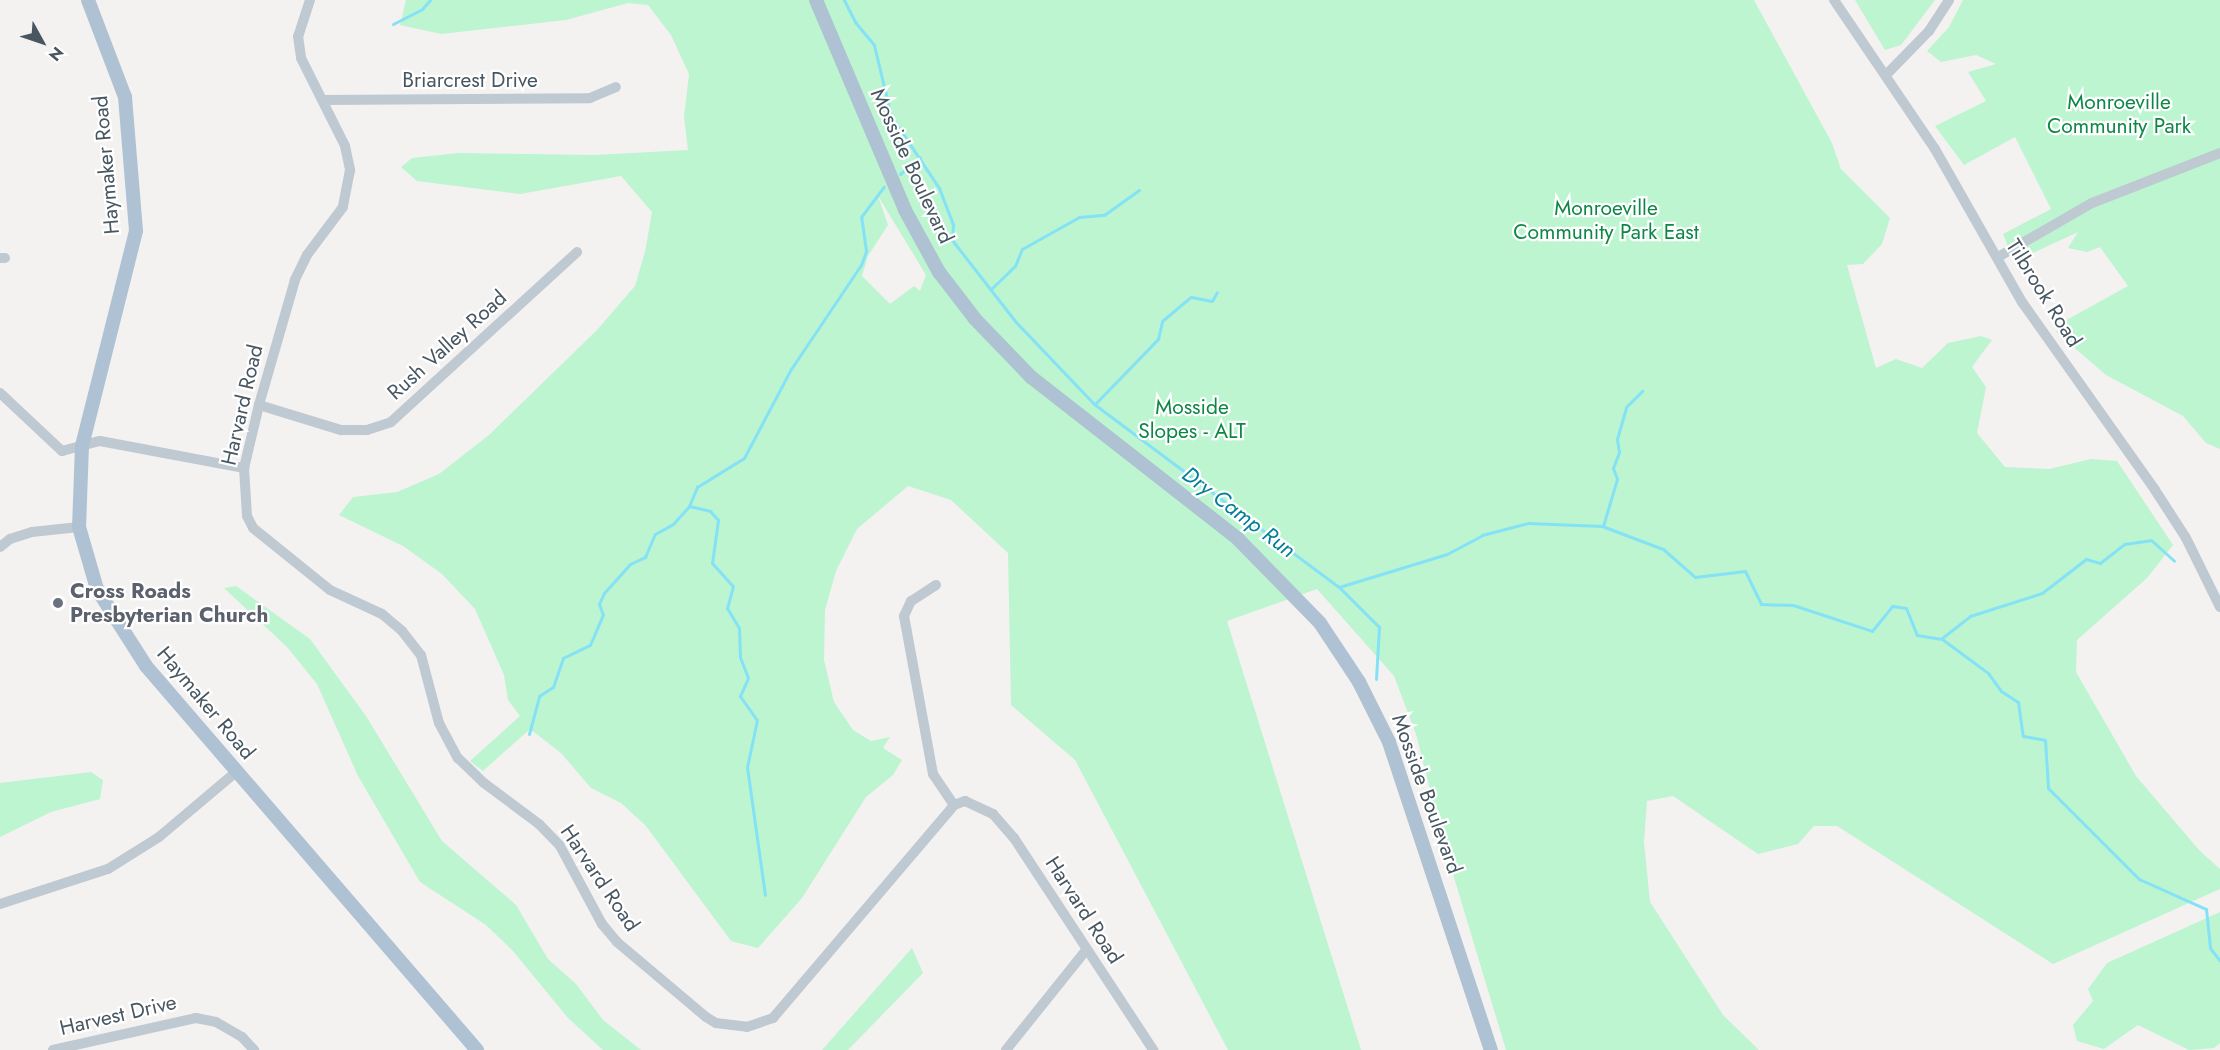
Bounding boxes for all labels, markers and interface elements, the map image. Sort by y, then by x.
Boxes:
north arrow [12,12,72,72]
text: N [43,42,69,66]
street label: Briarcrest Drive [402,67,538,93]
street label: Mosside Boulevard [865,85,959,247]
park label: Monroeville Community Park [2047,89,2191,139]
street label: Haymaker Road [87,95,125,235]
park label: Monroeville Community Park East [1513,195,1699,245]
street label: Tilbrook Road [2001,234,2087,352]
street label: Rush Valley Road [382,285,512,405]
street label: Harvard Road [216,342,268,468]
park label: Mosside Slopes - ALT [1138,394,1246,444]
water label: Dry Camp Run [1177,461,1301,563]
place label: Cross Roads Presbyterian Church [70,578,268,628]
marker: Cross Roads Presbyterian Church [51,596,65,610]
street label: Haymaker Road [152,642,260,764]
street label: Mosside Boulevard [1386,711,1468,877]
street label: Harvard Road [555,820,645,936]
street label: Harvard Road [1040,852,1128,968]
street label: Harvest Drive [57,989,179,1041]

